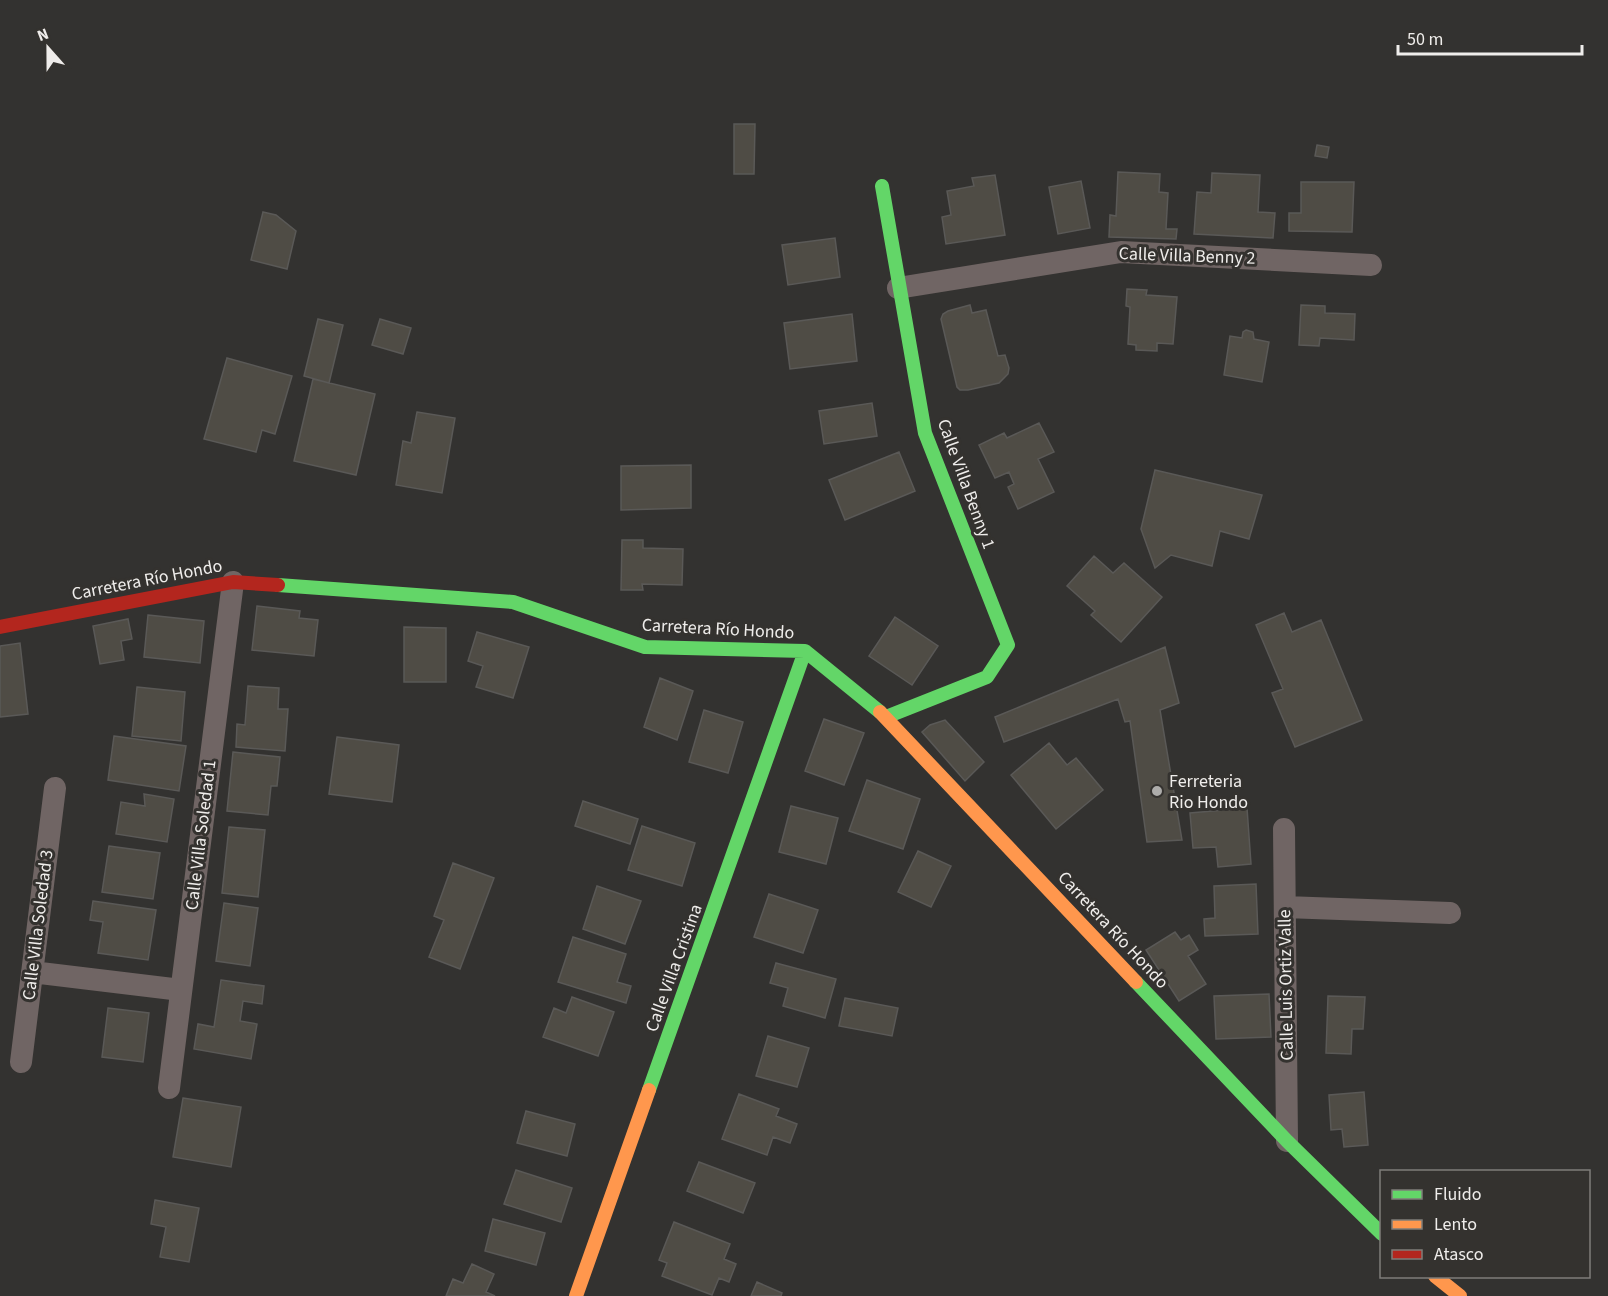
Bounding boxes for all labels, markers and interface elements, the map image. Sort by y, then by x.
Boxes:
north arrow [18,18,78,78]
scale bar [1398,18,1582,56]
text: N [34,23,52,47]
text: 50 m [1407,27,1443,52]
street label: Calle Villa Benny 2 [1118,241,1256,271]
street label: Calle Villa Benny 1 [931,415,1001,553]
street label: Carretera Río Hondo [70,553,224,607]
street label: Carretera Río Hondo [641,613,795,645]
street label: Calle Villa Soledad 1 [179,758,223,912]
place label: Ferreteria Rio Hondo [1169,769,1248,815]
marker: Ferreteria Rio Hondo [1150,784,1164,798]
street label: Calle Villa Soledad 3 [16,848,60,1002]
street label: Carretera Río Hondo [1052,866,1174,994]
street label: Calle Villa Cristina [639,901,709,1035]
street label: Calle Luis Ortiz Valle [1272,909,1300,1061]
legend [1380,1170,1590,1278]
text: Fluido [1434,1182,1481,1207]
text: Lento [1434,1212,1477,1237]
text: Atasco [1434,1242,1483,1267]

